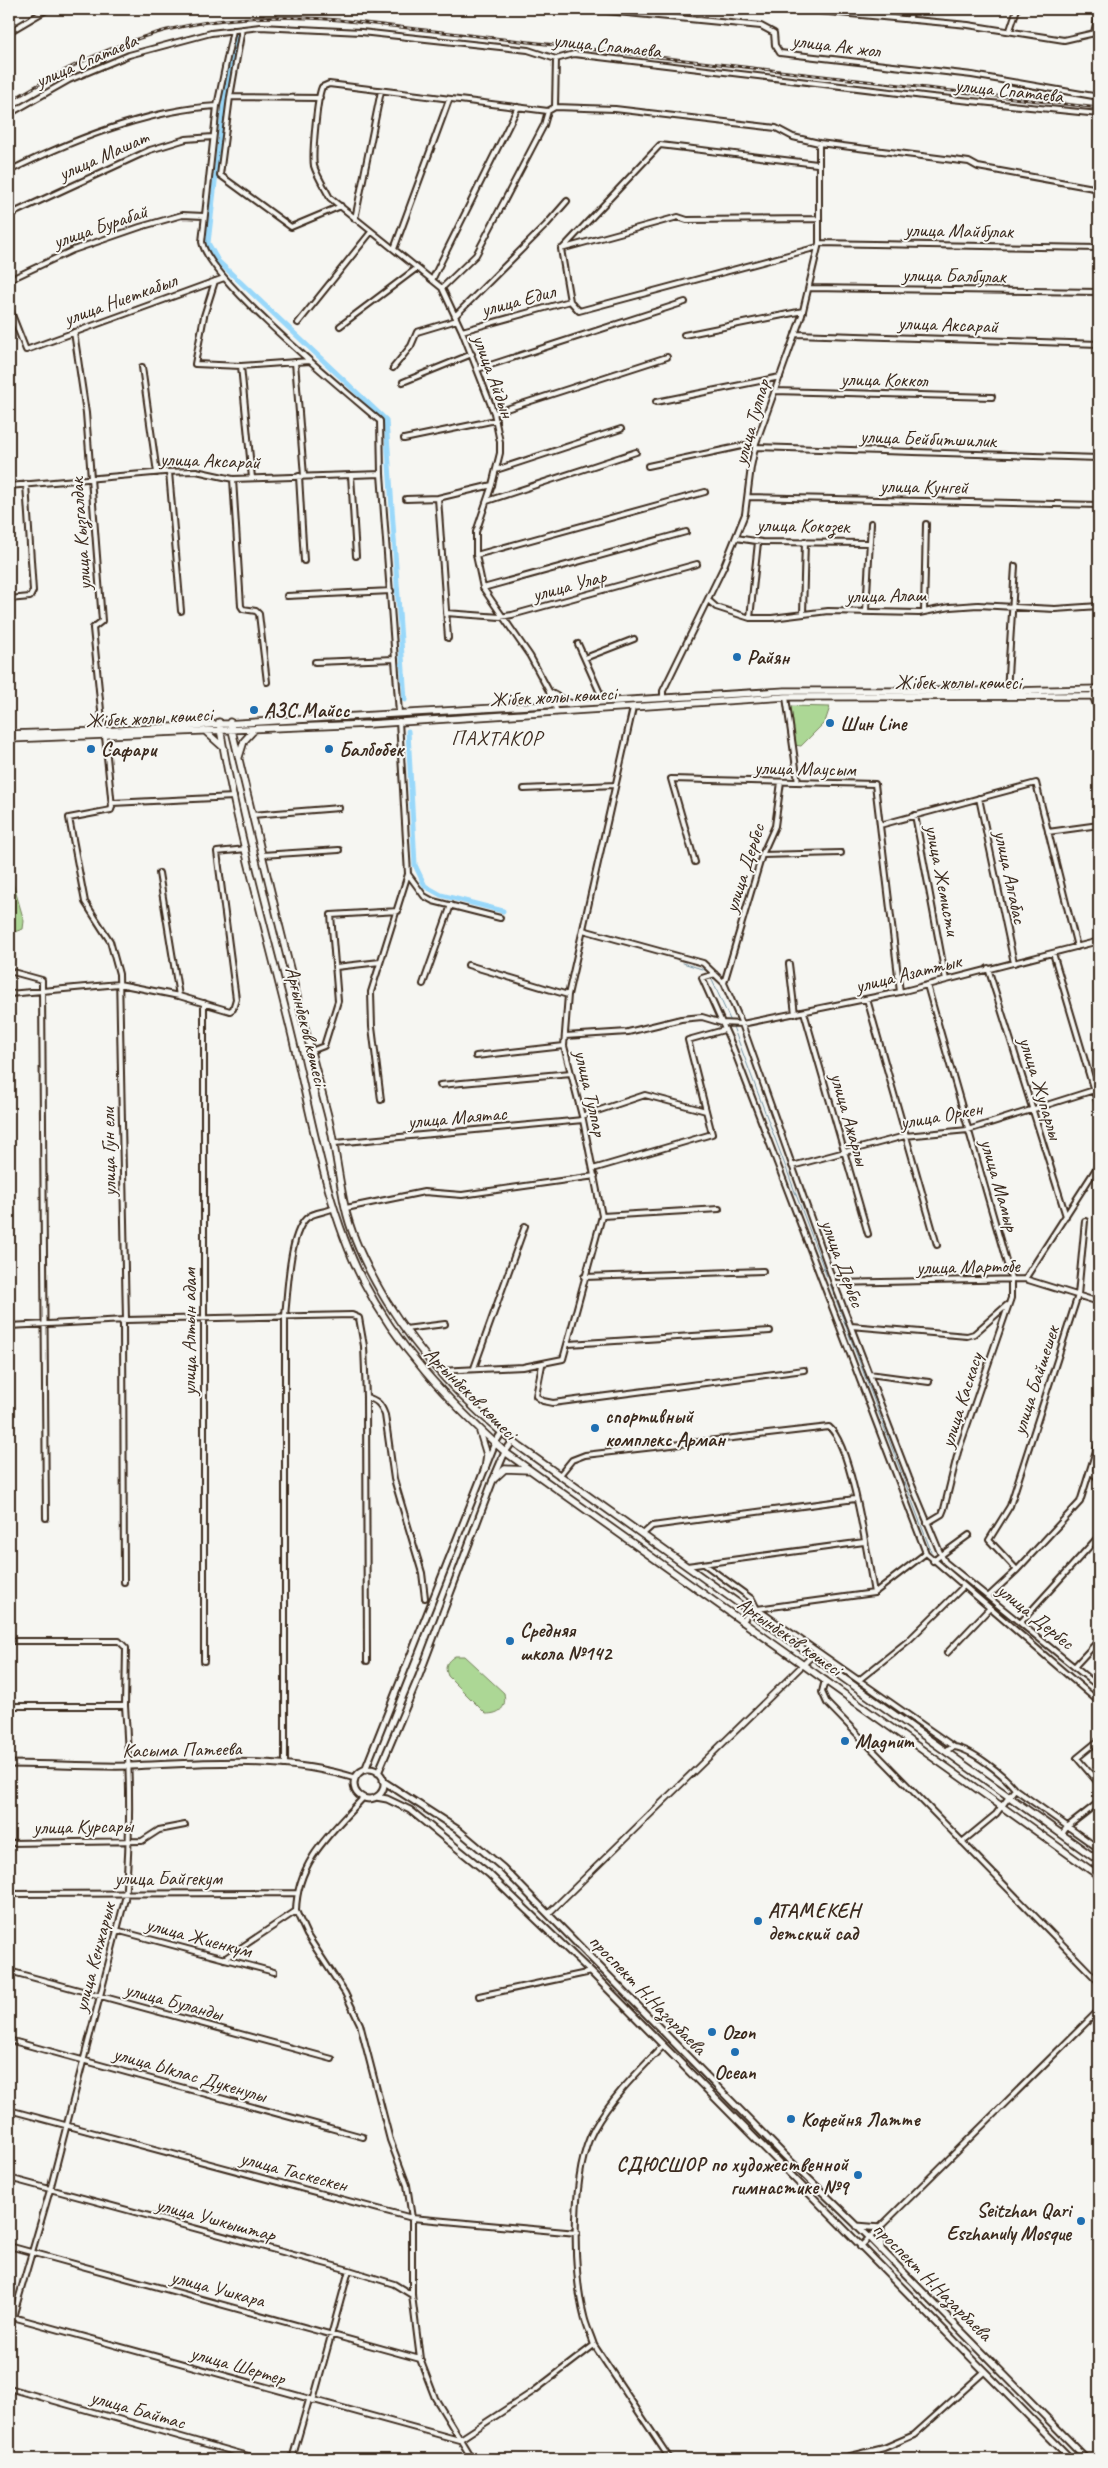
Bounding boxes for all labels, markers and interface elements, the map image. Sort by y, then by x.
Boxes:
street label: улица Спатаева [31,27,142,94]
street label: улица Спатаева [551,27,663,64]
street label: улица Ак жол [789,28,883,64]
street label: улица Спатаева [953,72,1065,109]
street label: улица Машат [54,124,154,187]
street label: улица Бурабай [49,198,152,255]
street label: улица Майбулак [904,217,1015,244]
street label: улица Балбулак [901,262,1008,289]
street label: улица Ниеткабыл [59,267,182,332]
street label: улица Едил [477,278,560,323]
street label: улица Аксарай [896,310,1000,339]
street label: улица Айдын [467,330,521,423]
street label: улица Коккол [839,366,930,393]
street label: улица Тулпар [727,375,776,469]
street label: улица Бейбитшилик [859,424,998,453]
street label: улица Аксарай [158,446,262,475]
street label: улица Кунгей [879,473,970,500]
street label: улица Кызгалдак [64,475,98,592]
street label: улица Кокозек [755,512,851,540]
street label: улица Улар [528,563,610,608]
street label: улица Алаш [845,582,928,609]
place label: Райян [747,645,790,670]
marker: Райян [731,651,743,663]
street label: Жібек жолы көшесі [895,670,1024,695]
street label: Жібек жолы көшесі [489,681,619,712]
place label: АЗС Майсс [264,698,350,723]
street label: Жібек жолы көшесі [85,702,215,733]
marker: АЗС Майсс [248,704,260,716]
place label: Шин Line [840,711,908,736]
marker: Шин Line [824,717,836,729]
district label: ПАХТАКОР [451,725,545,751]
place label: Сафари [101,737,159,762]
place label: Балбобек [339,737,405,762]
marker: Сафари [85,743,97,755]
marker: Балбобек [323,743,335,755]
street label: улица Маусым [753,755,858,782]
street label: улица Дербес [718,820,771,916]
street label: улица Жемисти [919,822,966,939]
street label: улица Алгабас [988,827,1033,927]
street label: улица Азаттык [852,948,965,999]
street label: Арғынбеков көшесі [280,964,334,1091]
street label: улица Жупарлы [1013,1033,1068,1144]
street label: улица Тулпар [568,1047,613,1140]
street label: улица Ажарлы [824,1069,875,1170]
street label: улица Оркен [897,1096,986,1135]
street label: улица Маятас [406,1101,508,1134]
street label: улица Гун ели [95,1106,122,1198]
street label: улица Мамыр [974,1135,1025,1236]
street label: улица Дербес [815,1215,870,1311]
street label: улица Мартобе [915,1253,1021,1280]
street label: улица Алтын адам [177,1267,202,1397]
street label: улица Байшешек [1006,1321,1065,1439]
street label: Арғынбеков көшесі [419,1341,524,1447]
street label: улица Каскасу [934,1348,989,1452]
place label: спортивный комплекс Арман [605,1404,727,1452]
marker: спортивный комплекс Арман [589,1422,601,1434]
street label: улица Дербес [991,1577,1080,1655]
street label: Арғынбеков көшесі [733,1591,849,1683]
place label: Средняя школа №142 [520,1618,613,1666]
marker: Средняя школа №142 [504,1635,516,1647]
place label: Magnum [855,1729,915,1754]
marker: Magnum [839,1735,851,1747]
street label: Касыма Патеева [122,1736,244,1763]
street label: улица Курсары [32,1813,134,1840]
street label: улица Байгекум [113,1866,223,1891]
place label: АТАМЕКЕН детский сад [768,1898,863,1946]
street label: улица Кенжарык [68,1899,121,2015]
street label: улица Жиенкум [143,1911,255,1964]
marker: АТАМЕКЕН детский сад [752,1915,764,1927]
street label: проспект Н.Назарбаева [583,1929,713,2062]
street label: улица Буланды [122,1976,227,2027]
place label: Ozon [722,2020,756,2045]
marker: Ozon [706,2026,718,2038]
street label: улица Ыклас Дукенулы [110,2040,271,2109]
marker: Ocean [729,2046,741,2058]
place label: Ocean [714,2060,757,2085]
place label: Кофейня Латте [801,2107,921,2132]
marker: Кофейня Латте [785,2113,797,2125]
street label: улица Таскескен [237,2145,352,2198]
place label: СДЮСШОР по художественной гимнастике №9 [616,2152,850,2200]
marker: СДЮСШОР по художественной гимнастике №9 [852,2169,864,2181]
street label: улица Ушкыштар [152,2191,280,2248]
place label: Seitzhan Qari Eszhanuly Mosque [947,2198,1074,2246]
marker: Seitzhan Qari Eszhanuly Mosque [1075,2215,1087,2227]
street label: проспект Н.Назарбаева [867,2217,999,2348]
street label: улица Ушкара [167,2264,269,2314]
street label: улица Шертер [187,2340,289,2391]
street label: улица Байтас [87,2384,189,2435]

